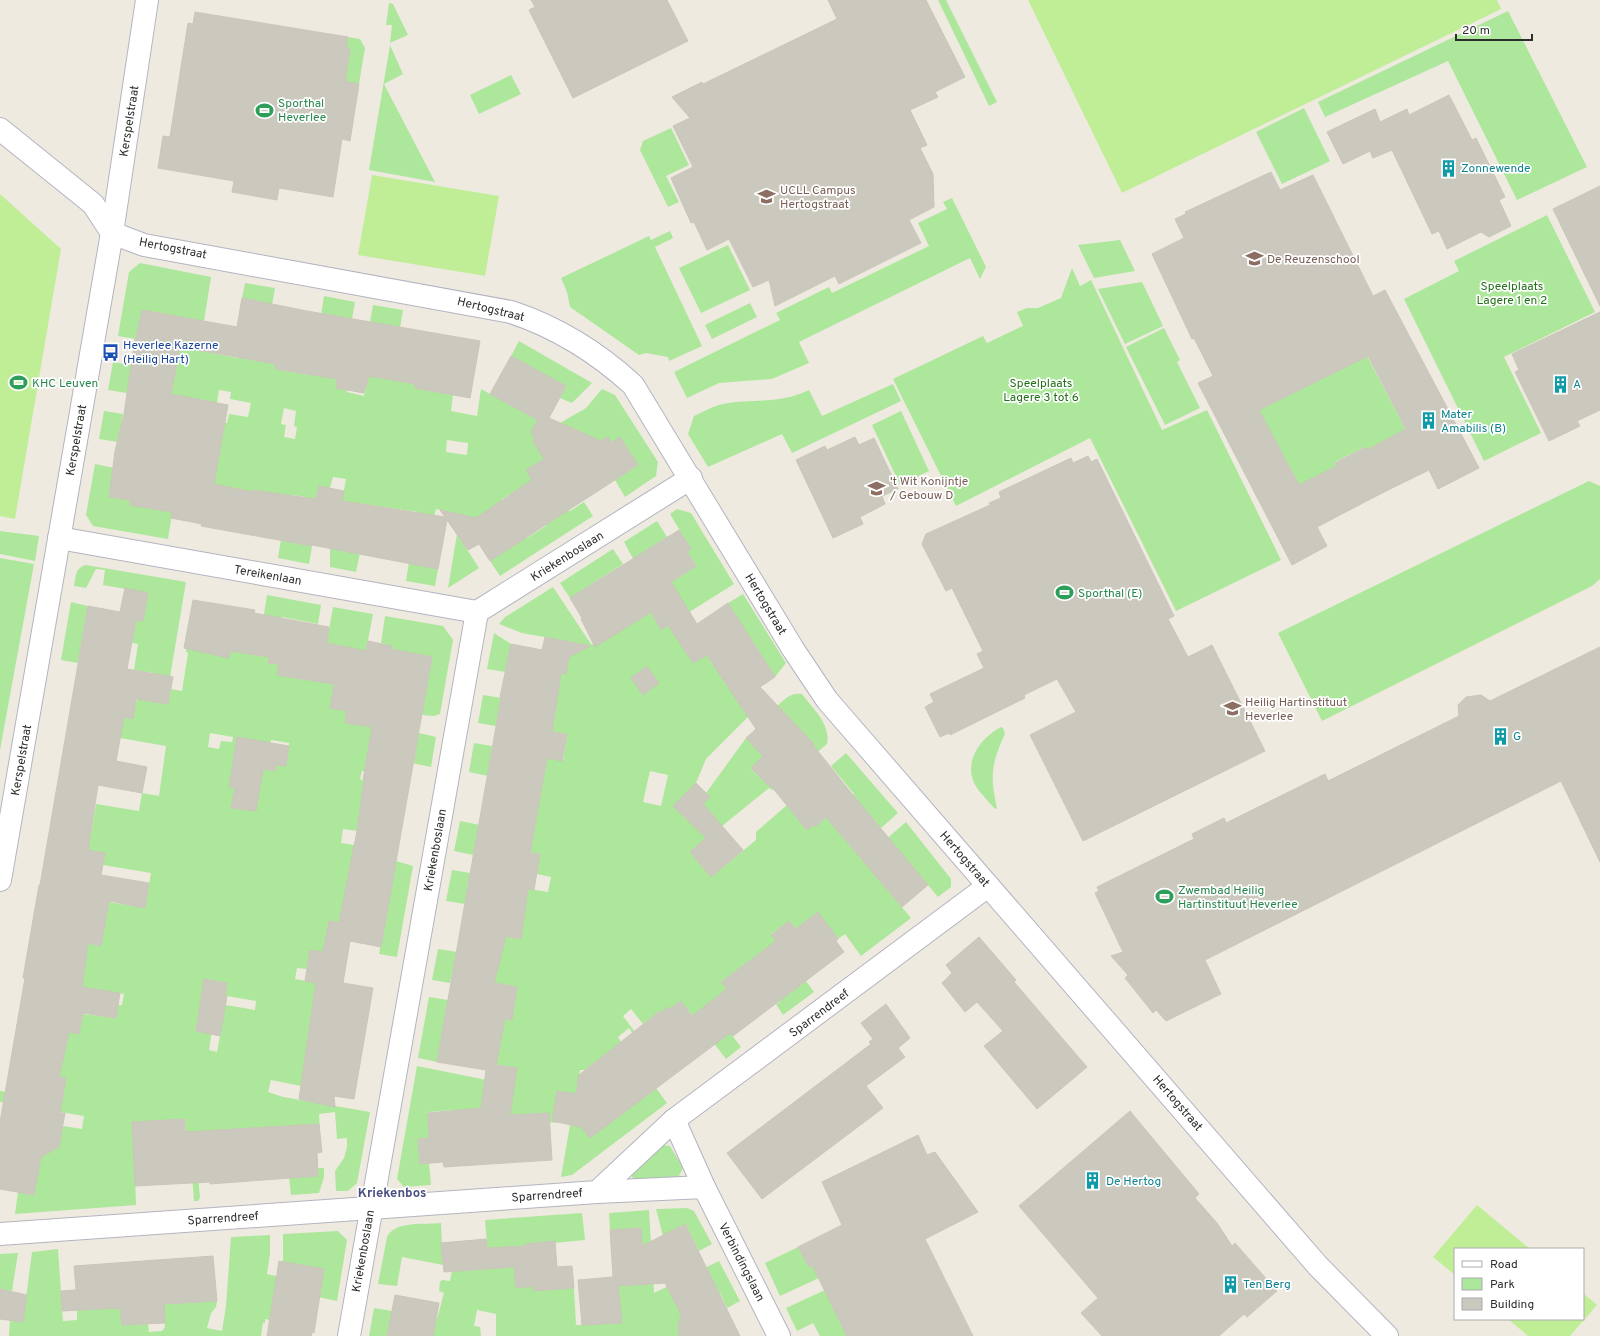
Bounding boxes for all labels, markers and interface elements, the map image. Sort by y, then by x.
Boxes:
scale bar [1456,16,1532,42]
text: 20 m [1462,23,1490,39]
street label: Kerspelstraat [116,84,144,158]
place label: Sporthal Heverlee [278,96,326,126]
sports icon: Sporthal Heverlee [255,100,275,120]
building icon: Zonnewende [1438,158,1458,178]
place label: Zonnewende [1461,161,1531,177]
place label: UCLL Campus Hertogstraat [780,183,856,213]
school or university icon: UCLL Campus Hertogstraat [757,187,777,207]
street label: Hertogstraat [137,235,208,263]
school or university icon: De Reuzenschool [1244,249,1264,269]
place label: De Reuzenschool [1267,252,1360,268]
park label: Speelplaats Lagere 1 en 2 [1477,279,1547,309]
street label: Hertogstraat [455,294,526,326]
place label: Heverlee Kazerne (Heilig Hart) [123,338,219,368]
bus stop icon: Heverlee Kazerne (Heilig Hart) [100,342,120,362]
sports icon: KHC Leuven [9,373,29,393]
building icon: A [1550,374,1570,394]
place label: KHC Leuven [32,376,98,392]
park label: Speelplaats Lagere 3 tot 6 [1003,376,1079,406]
place label: A [1573,377,1581,393]
street label: Kerspelstraat [63,403,91,477]
place label: Mater Amabilis (B) [1441,407,1506,437]
building icon: Mater Amabilis (B) [1418,411,1438,431]
place label: 't Wit Konijntje / Gebouw D [889,474,968,504]
school or university icon: 't Wit Konijntje / Gebouw D [867,478,887,498]
street label: Kriekenboslaan [528,528,607,586]
street label: Tereikenlaan [233,562,303,590]
street label: Hertogstraat [741,571,790,638]
sports icon: Sporthal (E) [1055,583,1075,603]
place label: Sporthal (E) [1078,586,1142,602]
place label: Heilig Hartinstituut Heverlee [1245,695,1347,725]
school or university icon: Heilig Hartinstituut Heverlee [1222,699,1242,719]
street label: Kerspelstraat [8,723,36,797]
building icon: G [1490,726,1510,746]
place label: G [1513,729,1521,745]
street label: Kriekenboslaan [421,808,451,893]
street label: Hertogstraat [936,828,993,891]
place label: Zwembad Heilig Hartinstituut Heverlee [1178,883,1298,913]
sports icon: Zwembad Heilig Hartinstituut Heverlee [1155,887,1175,907]
street label: Sparrendreef [786,986,853,1042]
street label: Hertogstraat [1149,1072,1206,1135]
building icon: De Hertog [1083,1171,1103,1191]
place label: De Hertog [1106,1174,1161,1190]
district label: Kriekenbos [358,1186,426,1202]
street label: Sparrendreef [511,1186,583,1206]
street label: Sparrendreef [187,1209,259,1229]
street label: Kriekenboslaan [349,1209,379,1294]
street label: Verbindingslaan [714,1220,768,1305]
legend [1454,1248,1584,1320]
text: Road [1490,1257,1518,1273]
building icon: Ten Berg [1220,1274,1240,1294]
place label: Ten Berg [1243,1277,1291,1293]
text: Park [1490,1277,1515,1293]
text: Building [1490,1297,1534,1313]

